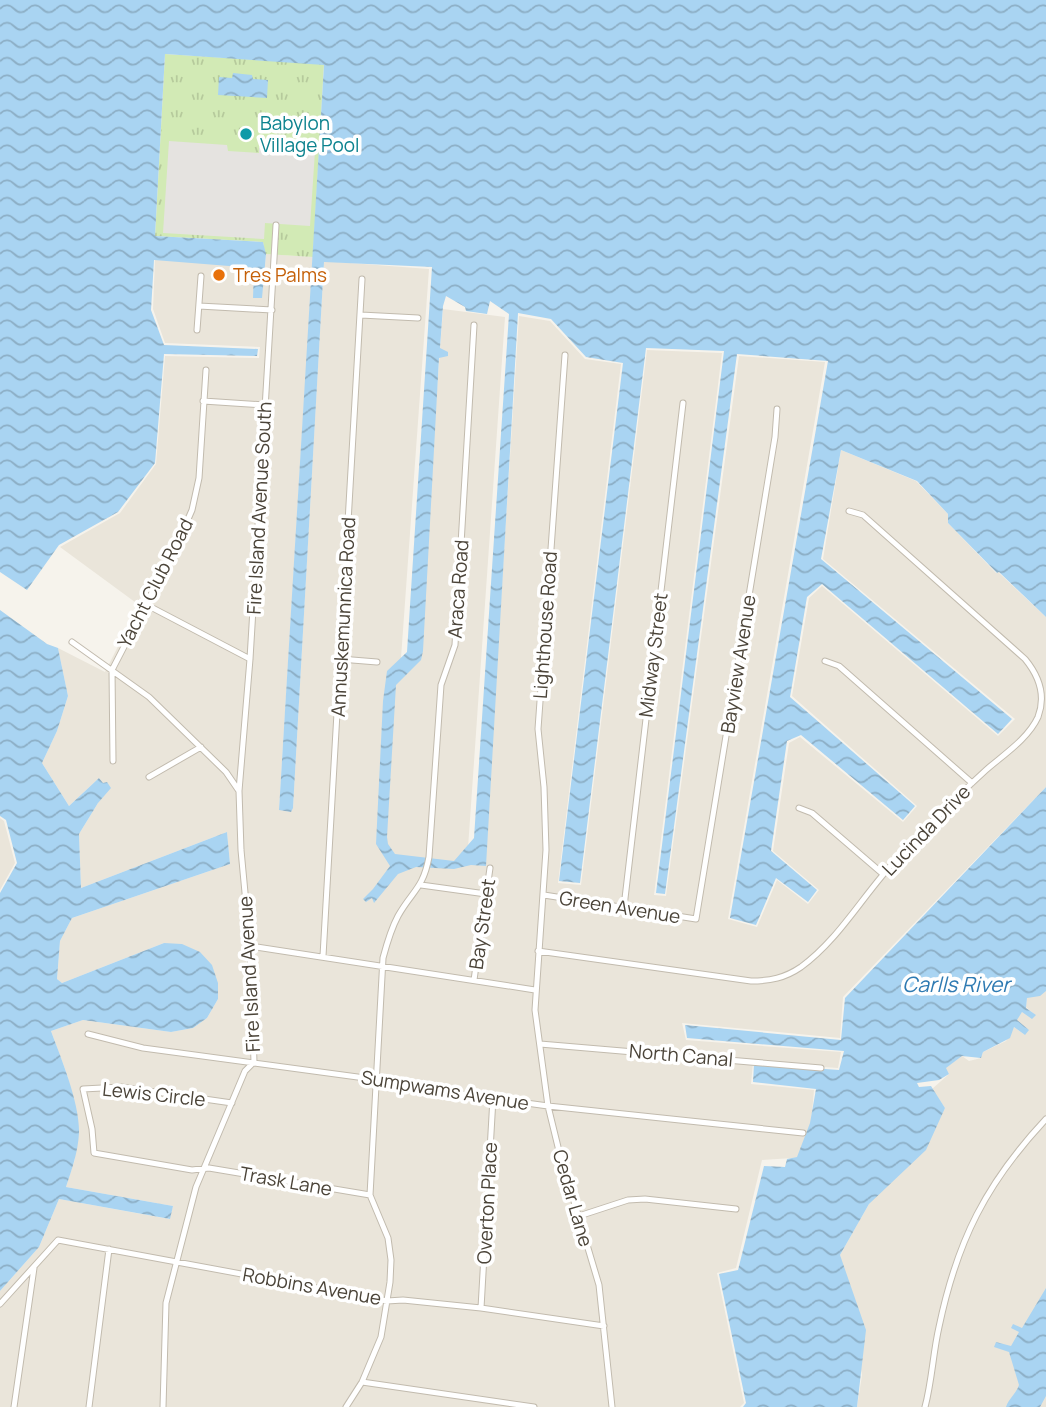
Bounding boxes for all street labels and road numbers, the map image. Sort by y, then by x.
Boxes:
street label: Fire Island Avenue South [240,401,278,615]
street label: Yacht Club Road [111,514,199,652]
street label: Annuskemunnica Road [325,516,361,718]
street label: Araca Road [442,539,474,639]
street label: Lighthouse Road [527,550,563,700]
street label: Midway Street [632,591,674,719]
street label: Bayview Avenue [714,593,762,735]
street label: Lucinda Drive [876,779,976,881]
street label: Bay Street [463,877,501,971]
street label: Green Avenue [558,885,682,929]
street label: Fire Island Avenue [232,895,266,1053]
street label: North Canal [628,1038,734,1072]
street label: Sumpwams Avenue [359,1064,531,1116]
street label: Lewis Circle [101,1076,207,1112]
street label: Overton Place [471,1141,503,1265]
street label: Cedar Lane [547,1146,599,1250]
street label: Trask Lane [238,1160,334,1202]
street label: Robbins Avenue [241,1261,383,1311]

